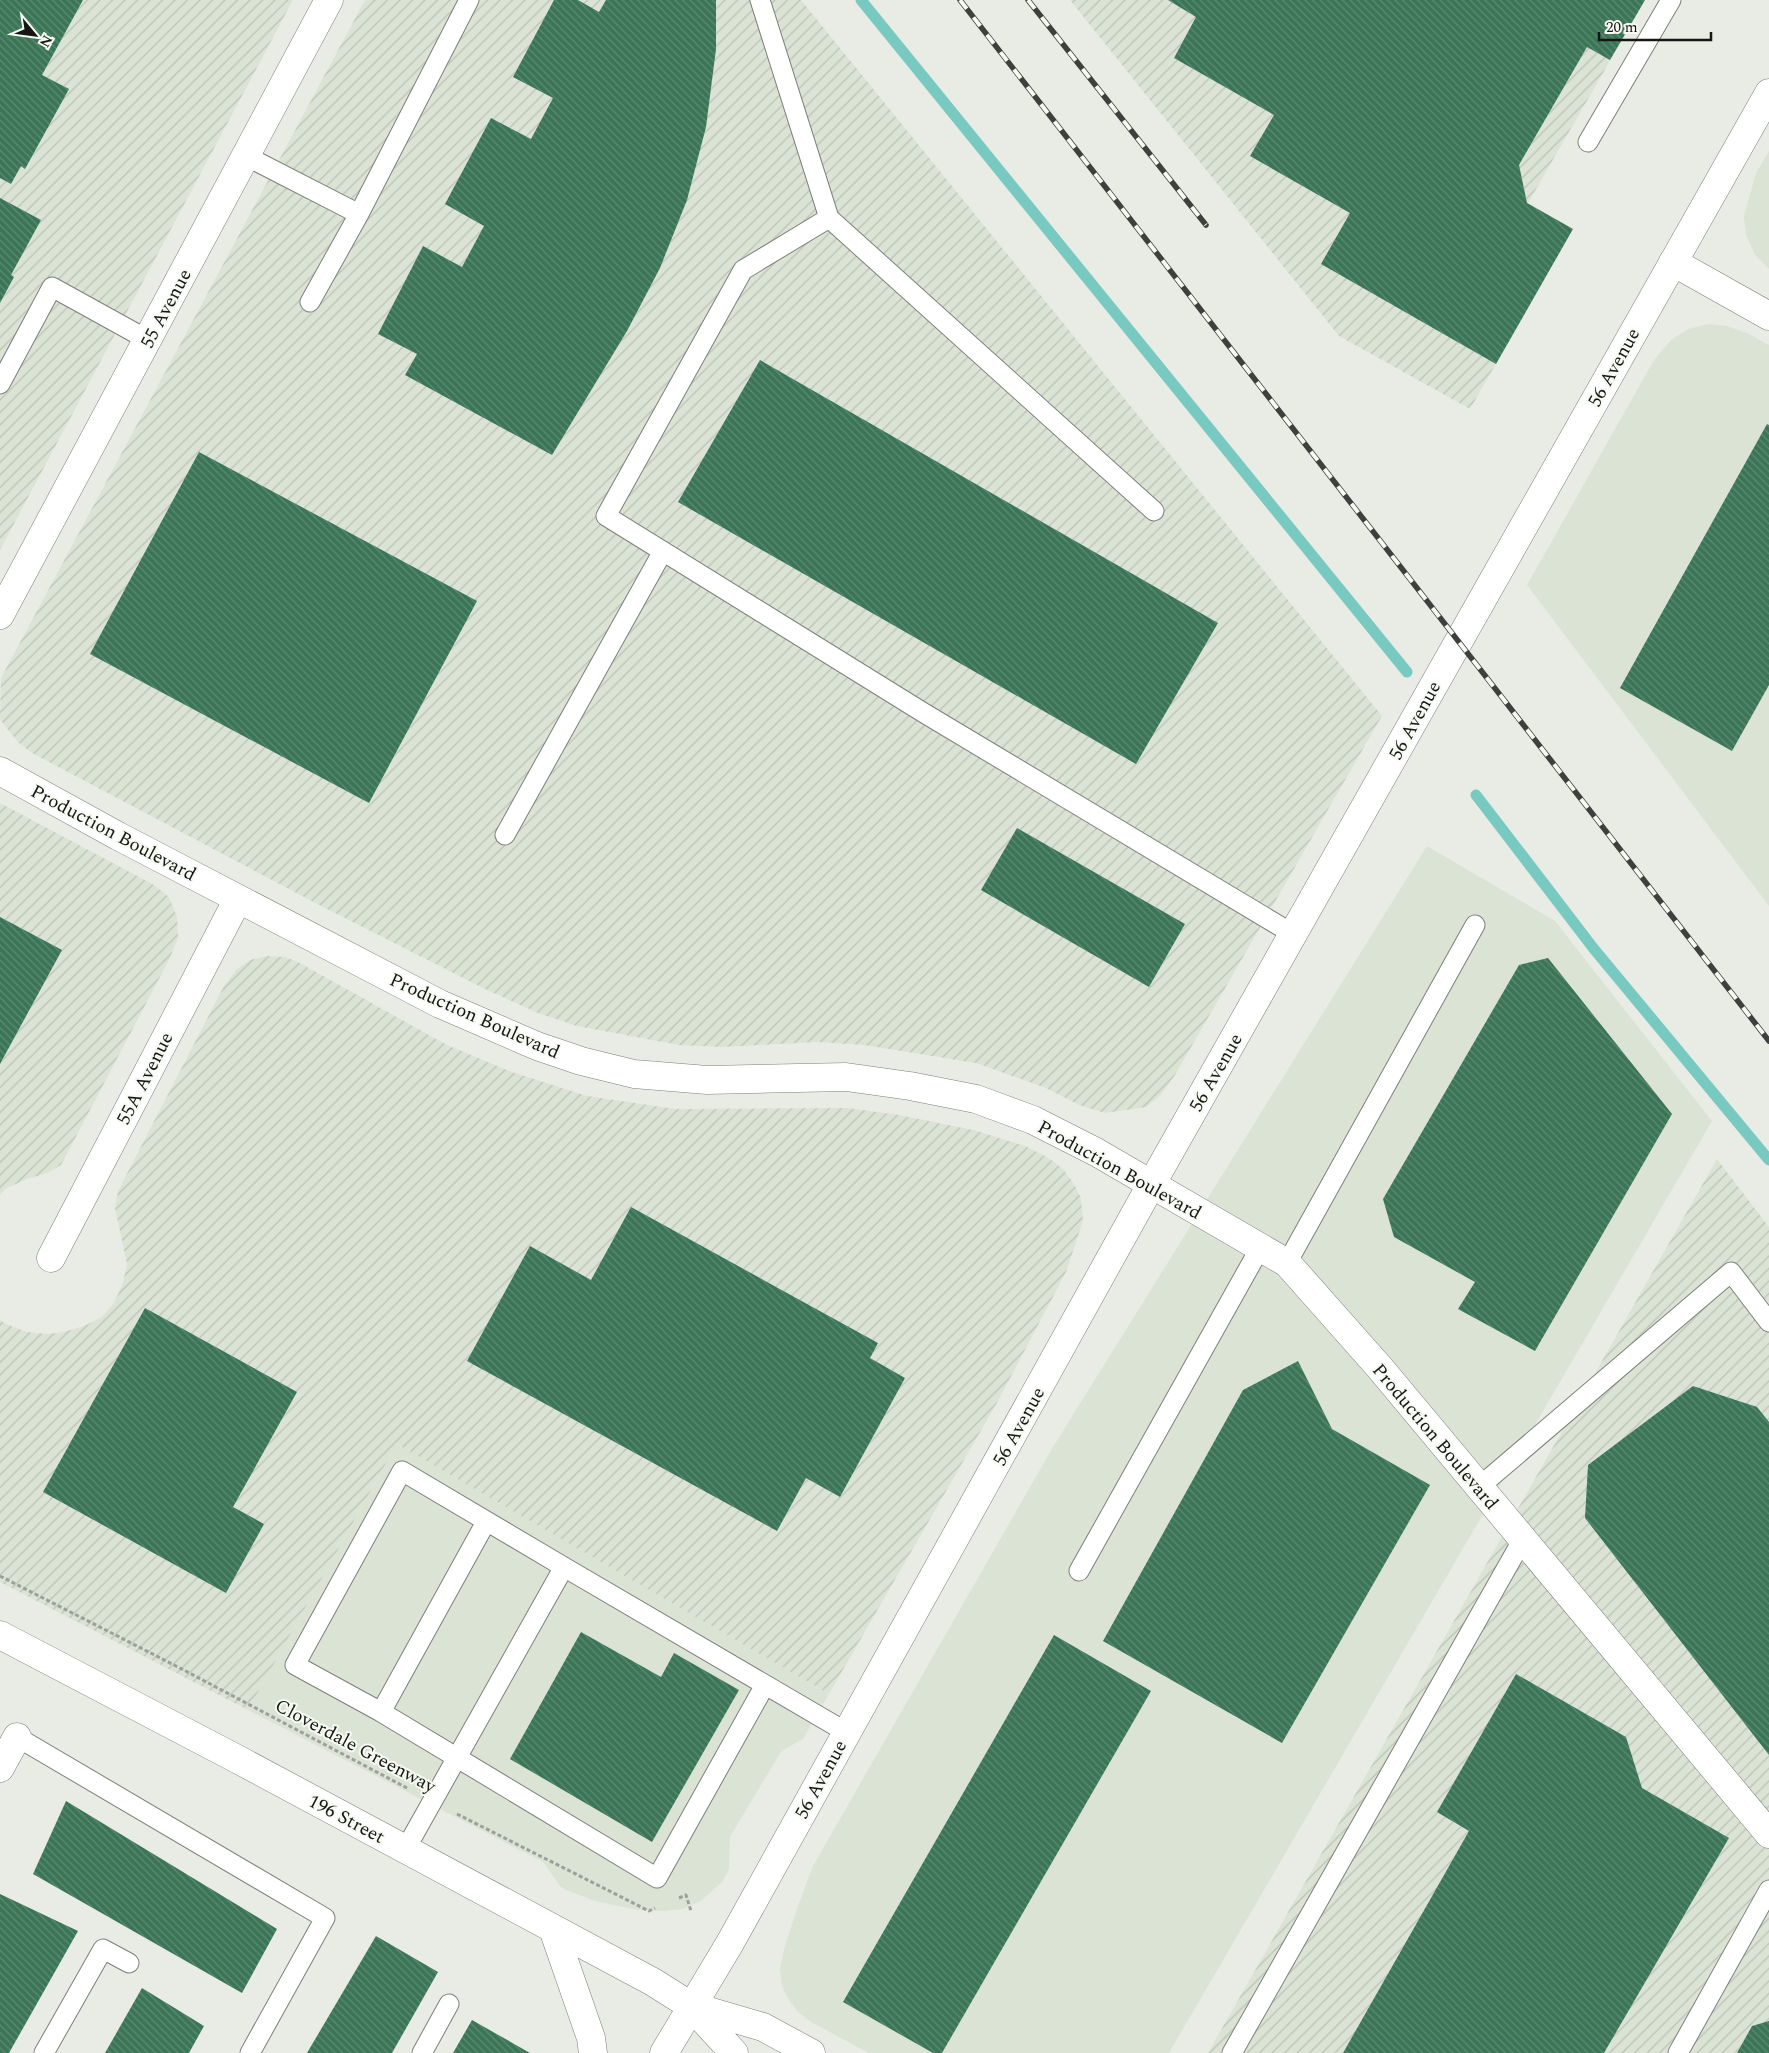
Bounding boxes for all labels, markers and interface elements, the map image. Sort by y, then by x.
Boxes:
north arrow [10,10,60,60]
scale bar [1599,10,1712,42]
text: 20 m [1606,16,1638,39]
text: N [34,31,58,51]
street label: 55 Avenue [133,264,199,354]
street label: 56 Avenue [1581,323,1648,413]
street label: 56 Avenue [1382,676,1449,766]
street label: Production Boulevard [25,777,201,889]
street label: Production Boulevard [384,966,564,1067]
street label: 55A Avenue [110,1027,181,1130]
street label: 56 Avenue [1182,1028,1250,1117]
street label: Production Boulevard [1032,1113,1207,1228]
street label: Production Boulevard [1365,1357,1505,1517]
street label: 56 Avenue [986,1382,1053,1472]
street label: Cloverdale Greenway [270,1692,442,1802]
street label: 56 Avenue [788,1735,855,1825]
street label: 196 Street [303,1787,390,1852]

